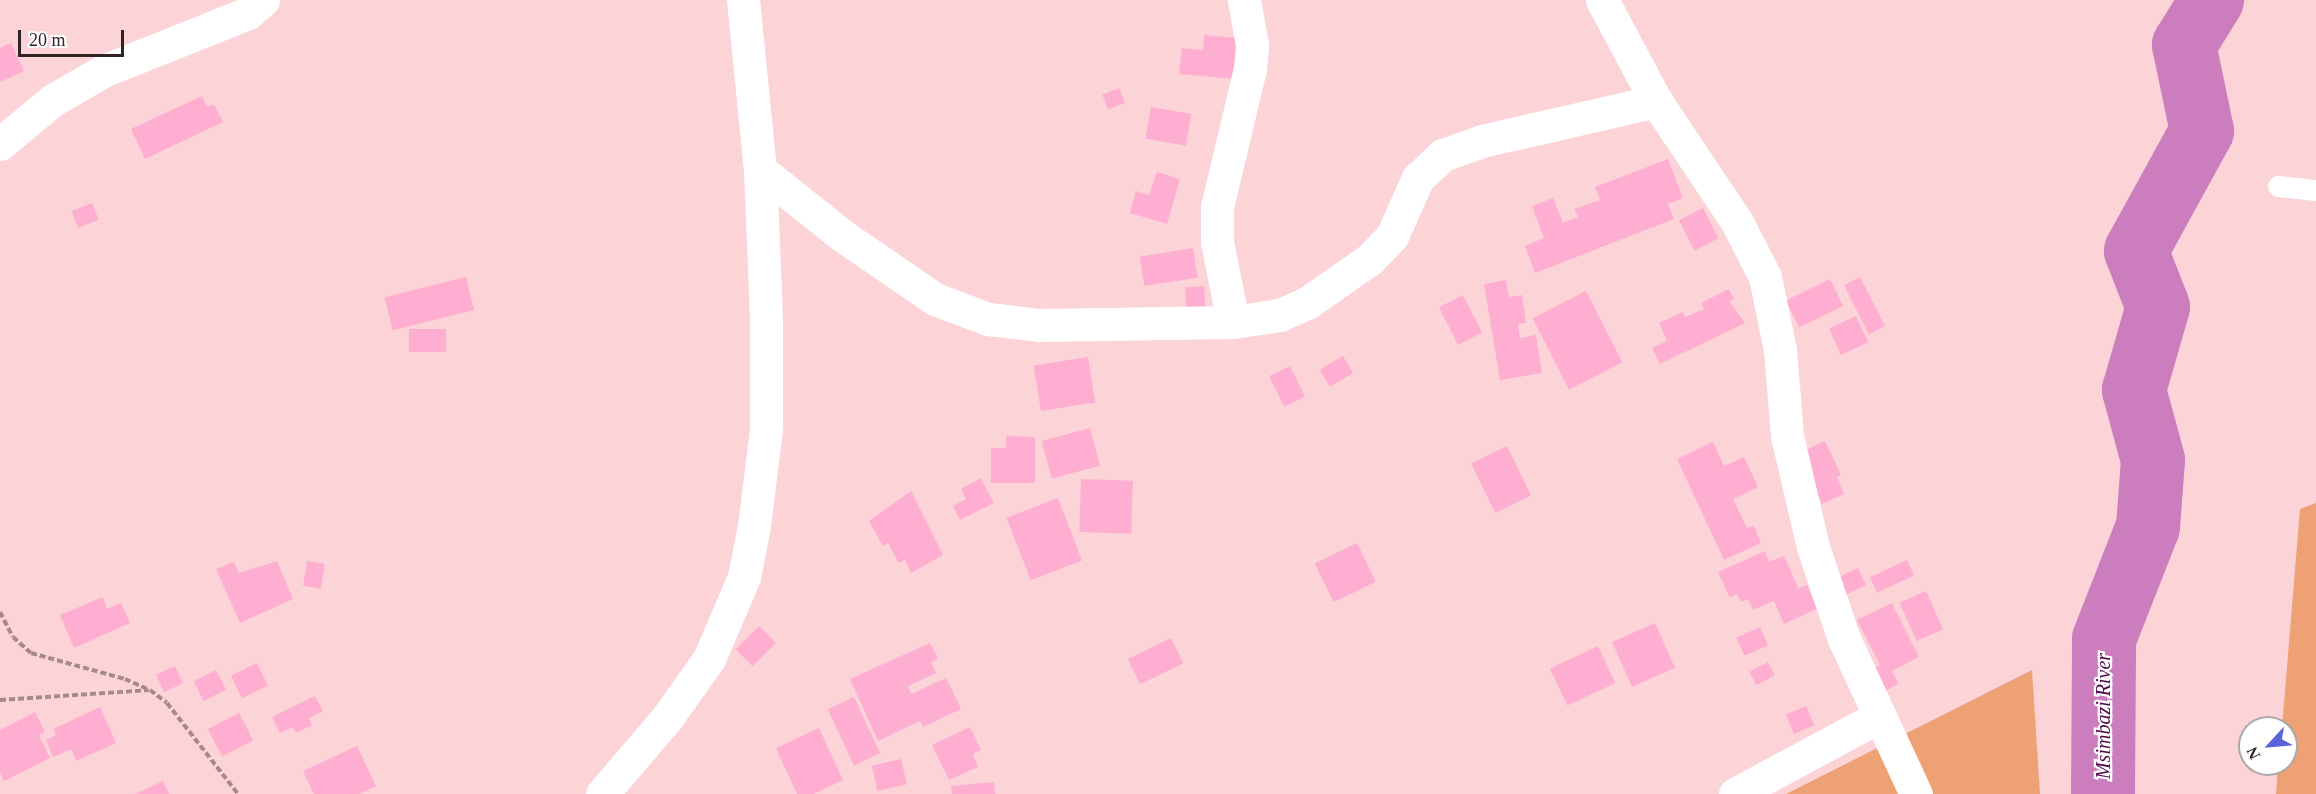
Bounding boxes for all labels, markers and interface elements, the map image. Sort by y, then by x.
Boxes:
scale bar [21,18,128,56]
text: 20 m [29,30,66,50]
water label: Msimbazi River [2091,653,2115,779]
north arrow [2238,716,2298,776]
text: N [2243,744,2263,762]

